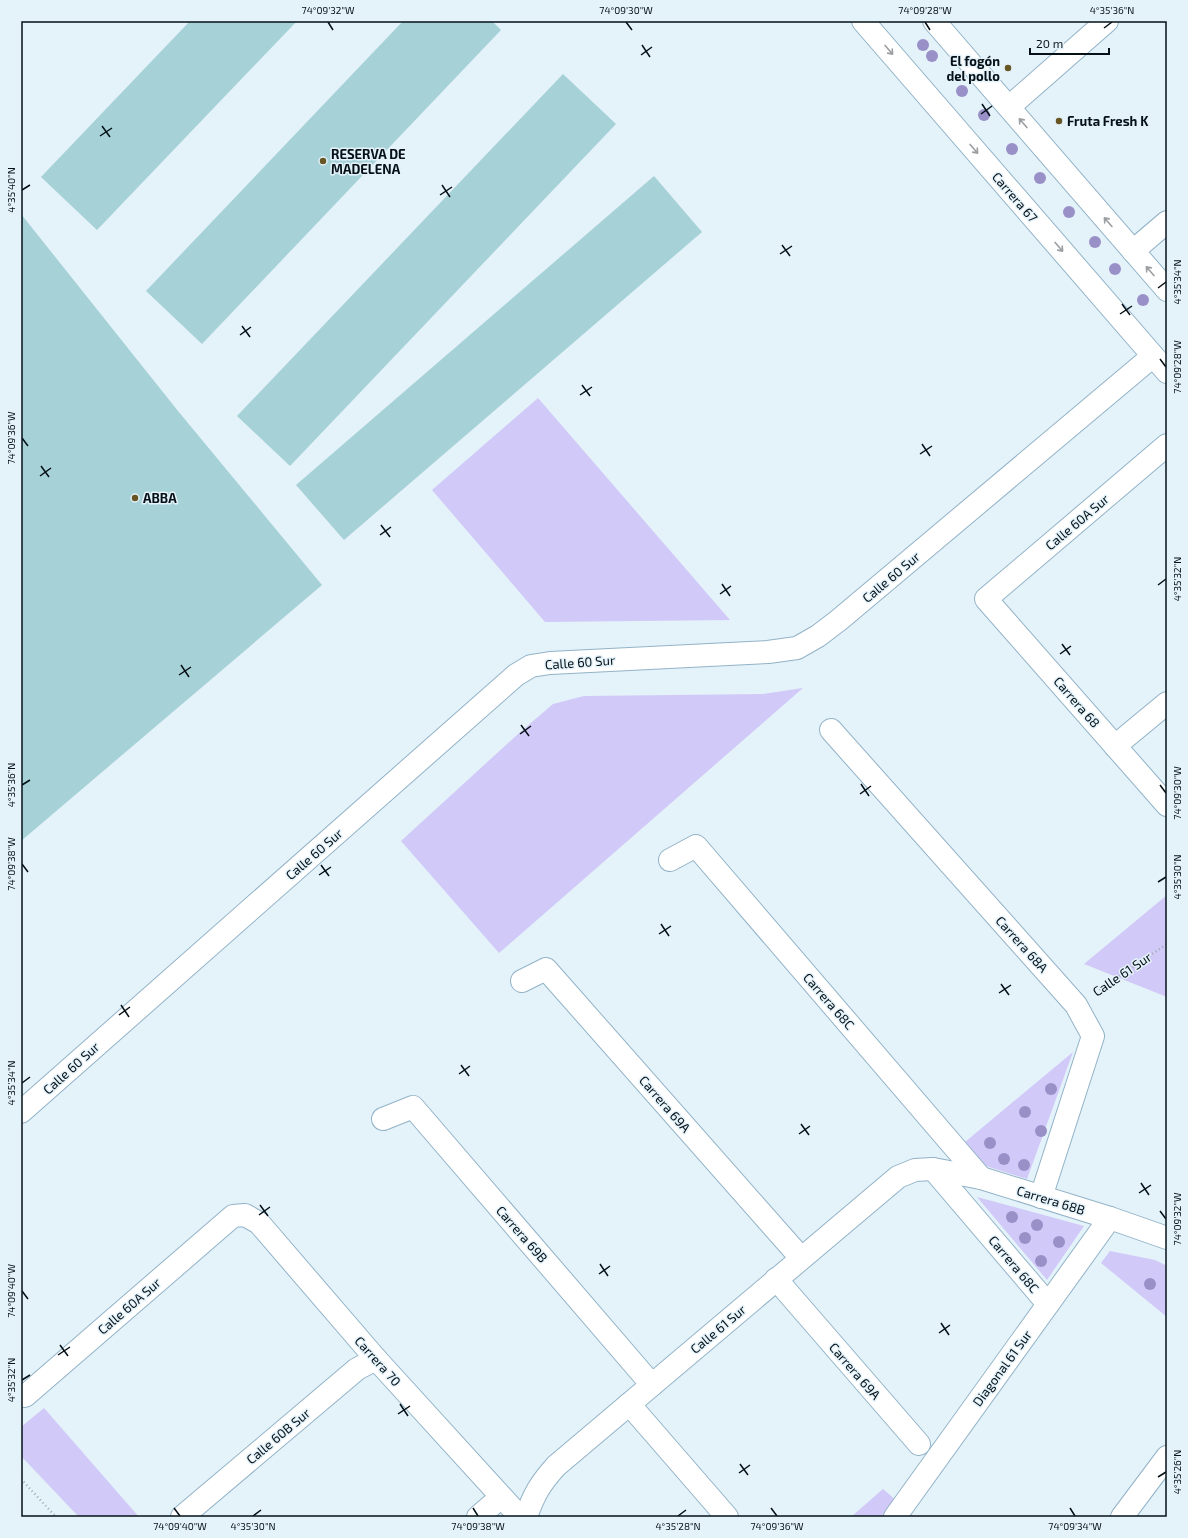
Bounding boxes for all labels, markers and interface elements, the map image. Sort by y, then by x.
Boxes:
text: 74°09'32"W [302,4,355,16]
text: 74°09'30"W [599,4,653,16]
text: 74°09'28"W [898,4,952,16]
text: 4°35'36"N [1090,4,1134,16]
scale bar [1030,30,1109,56]
text: 20 m [1036,36,1063,50]
one-way arrow [884,45,893,56]
place label: El fogón del pollo [946,53,1000,84]
marker: El fogón del pollo [1003,63,1013,73]
place label: Fruta Fresh K [1067,113,1149,129]
marker: Fruta Fresh K [1054,116,1064,126]
one-way arrow [1018,118,1028,128]
one-way arrow [969,143,978,154]
place label: RESERVA DE MADELENA [331,146,406,177]
marker: RESERVA DE MADELENA [318,156,328,166]
text: 4°35'40"N [5,167,17,213]
street label: Carrera 67 [989,169,1041,226]
one-way arrow [1103,216,1112,227]
one-way arrow [1054,242,1063,252]
text: 4°35'34"N [1171,259,1183,305]
one-way arrow [1146,265,1155,276]
text: 74°09'28"W [1171,340,1183,394]
text: 74°09'36"W [5,411,17,465]
place label: ABBA [143,490,177,506]
street label: Calle 60A Sur [1042,491,1112,553]
marker: ABBA [130,493,140,503]
street label: Calle 60 Sur [859,548,923,606]
text: 4°35'32"N [1171,557,1183,601]
street label: Calle 60 Sur [544,652,616,672]
street label: Carrera 68 [1051,673,1103,731]
text: 4°35'36"N [5,763,17,807]
text: 74°09'30"W [1171,766,1183,820]
street label: Calle 60 Sur [282,825,346,883]
text: 74°09'38"W [5,837,17,891]
text: 4°35'30"N [1171,855,1183,899]
street label: Carrera 68A [992,912,1052,976]
street label: Calle 61 Sur [1090,948,1154,1000]
street label: Carrera 68C [800,969,858,1033]
street label: Calle 60 Sur [40,1039,102,1097]
text: 4°35'34"N [5,1060,17,1106]
street label: Carrera 69A [636,1072,694,1136]
street label: Carrera 68B [1015,1182,1087,1218]
text: 74°09'32"W [1171,1192,1183,1245]
street label: Carrera 69B [493,1202,551,1266]
street label: Carrera 68C [985,1232,1043,1296]
text: 74°09'40"W [5,1264,17,1318]
street label: Calle 60A Sur [94,1274,164,1338]
street label: Calle 61 Sur [687,1301,749,1357]
street label: Diagonal 61 Sur [969,1327,1035,1409]
street label: Carrera 70 [351,1333,405,1389]
street label: Carrera 69A [826,1339,884,1403]
text: 4°35'32"N [5,1358,17,1402]
street label: Calle 60B Sur [243,1405,313,1467]
text: 4°35'26"N [1171,1450,1183,1494]
text: 74°09'40"W [153,1520,207,1532]
text: 4°35'30"N [231,1520,275,1532]
text: 74°09'38"W [451,1520,505,1532]
text: 4°35'28"N [655,1520,701,1532]
text: 74°09'36"W [750,1520,804,1532]
text: 74°09'34"W [1048,1520,1102,1532]

